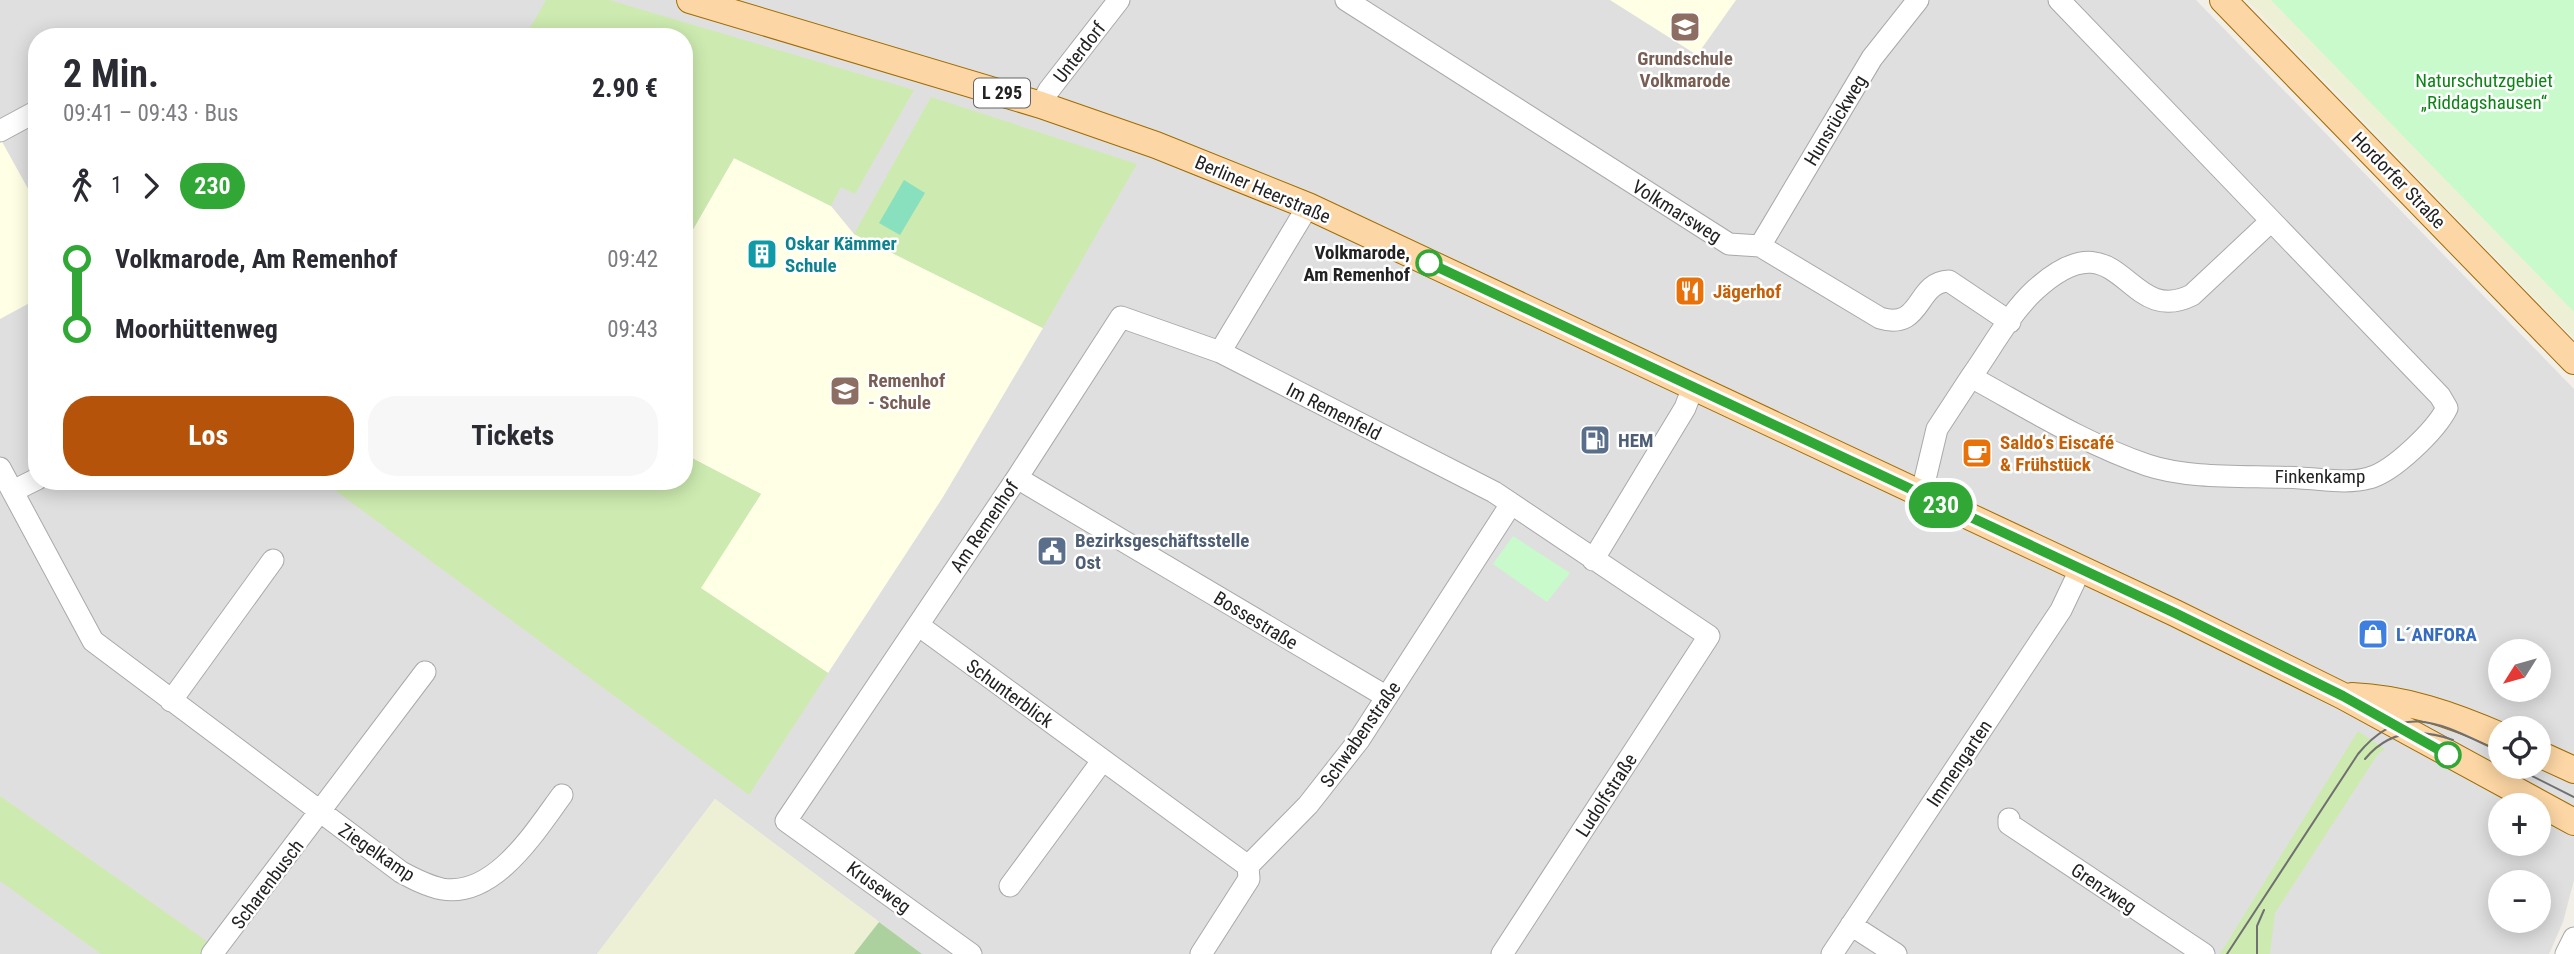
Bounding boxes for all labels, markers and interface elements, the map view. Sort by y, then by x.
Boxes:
school or university icon: Grundschule Volkmarode [1668,10,1702,44]
street label: Unterdorf [1048,17,1110,87]
place label: Grundschule Volkmarode [1637,47,1733,92]
text: 2 Min. [63,52,159,96]
park label: Naturschutzgebiet „Riddagshausen“ [2415,69,2553,114]
street label: Hunsrückweg [1799,71,1871,170]
text: 2.90 € [592,73,658,103]
road number: L 295 [974,78,1030,108]
text: 09:41 – 09:43 · Bus [63,100,239,127]
street label: Hordorfer Straße [2347,127,2451,234]
street label: Berliner Heerstraße [1192,151,1334,228]
icon: walk [63,167,101,205]
icon: forward [132,167,170,205]
text: 1 [111,172,122,199]
text: 230 [194,172,231,200]
street label: Volkmarsweg [1628,175,1726,248]
place label: Oskar Kämmer Schule [785,232,897,277]
building icon: Oskar Kämmer Schule [745,237,779,271]
place label: Volkmarode, Am Remenhof [1303,241,1411,286]
text: Volkmarode, Am Remenhof [115,244,397,274]
text: 09:42 [607,246,658,273]
marker: Volkmarode, Am Remenhof [1416,250,1442,276]
restaurant icon: Jägerhof [1673,274,1707,308]
place label: Jägerhof [1713,280,1782,303]
text: Moorhüttenweg [115,314,278,344]
text: 09:43 [607,316,658,343]
place label: Remenhof - Schule [868,369,946,414]
school or university icon: Remenhof - Schule [828,374,862,408]
street label: Im Remenfeld [1283,378,1385,445]
button: Los [63,396,354,476]
button: Tickets [368,396,658,476]
fuel station icon: HEM [1578,423,1612,457]
place label: HEM [1618,429,1653,452]
place label: Saldo‘s Eiscafé & Frühstück [2000,431,2114,476]
cafe icon: Saldo‘s Eiscafé & Frühstück [1960,436,1994,470]
street label: Finkenkamp [2275,465,2365,488]
street label: Am Remenhof [945,476,1024,577]
line badge: 230 [1901,482,1981,528]
text: 230 [1923,491,1959,519]
place label: Bezirksgeschäftsstelle Ost [1075,529,1249,574]
public building icon: Bezirksgeschäftsstelle Ost [1035,534,1069,568]
street label: Bossestraße [1210,586,1302,654]
shop icon: L´ANFORA [2356,617,2390,651]
place label: L´ANFORA [2396,623,2477,646]
north arrow [2488,639,2552,702]
map controls [2488,639,2551,933]
street label: Schunterblick [962,654,1058,733]
street label: Schwabenstraße [1315,677,1406,792]
street label: Immengarten [1922,715,1997,811]
button: locate [2488,716,2551,779]
unlabelled marker [2435,742,2461,768]
street label: Ludolfstraße [1571,749,1642,841]
button: + [2488,793,2551,856]
street label: Ziegelkamp [334,819,419,886]
street label: Scharenbusch [226,835,308,933]
street label: Kruseweg [842,856,915,918]
street label: Grenzweg [2067,858,2141,919]
button: − [2488,870,2551,933]

